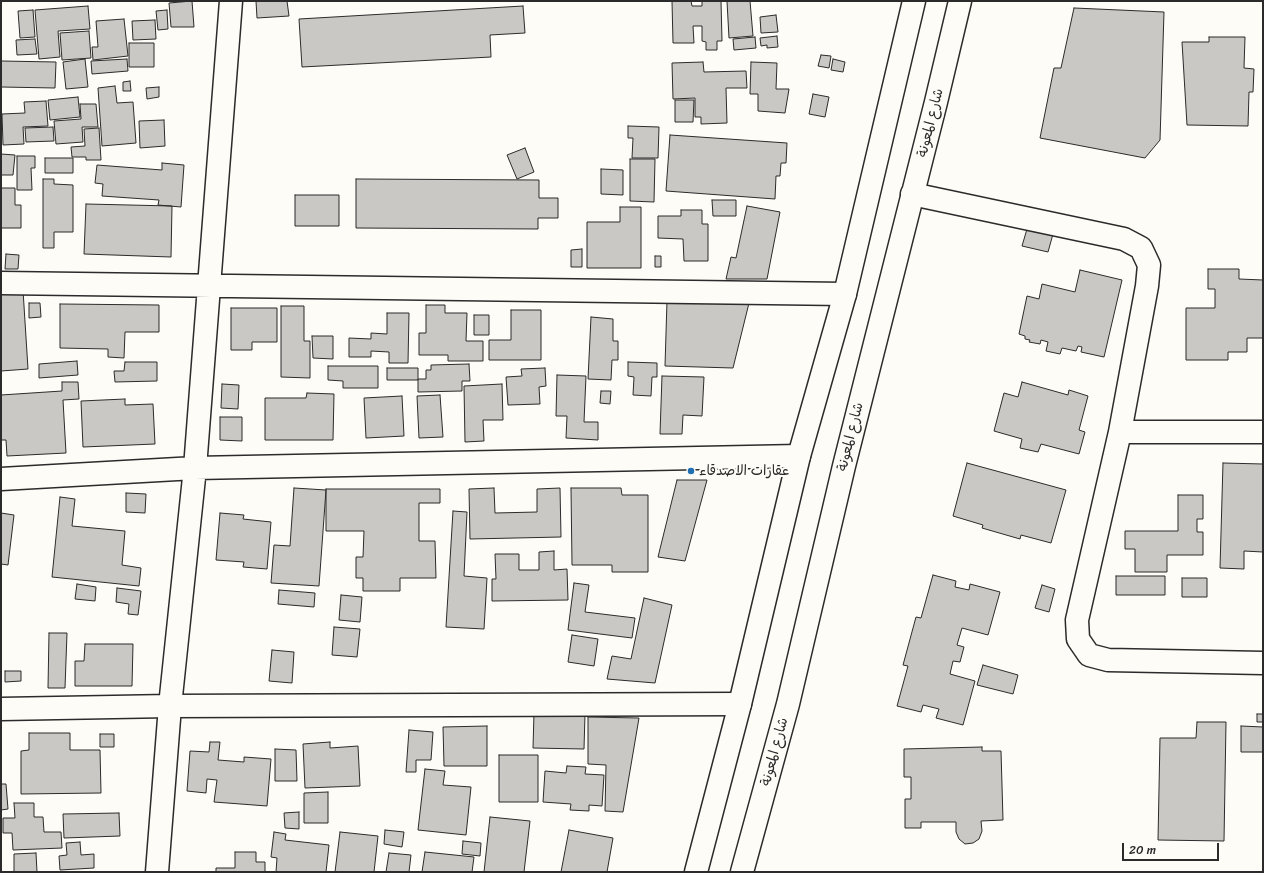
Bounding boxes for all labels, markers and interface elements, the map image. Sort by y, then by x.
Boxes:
street label: شارع المعونة [914,87,948,159]
street label: شارع المعونة [834,401,868,473]
place label: عقارات الاصدقاء [699,463,789,479]
marker: عقارات الاصدقاء [686,466,696,476]
street label: شارع المعونة [758,716,792,788]
scale bar [1124,835,1221,861]
text: 20 m [1129,839,1156,861]

